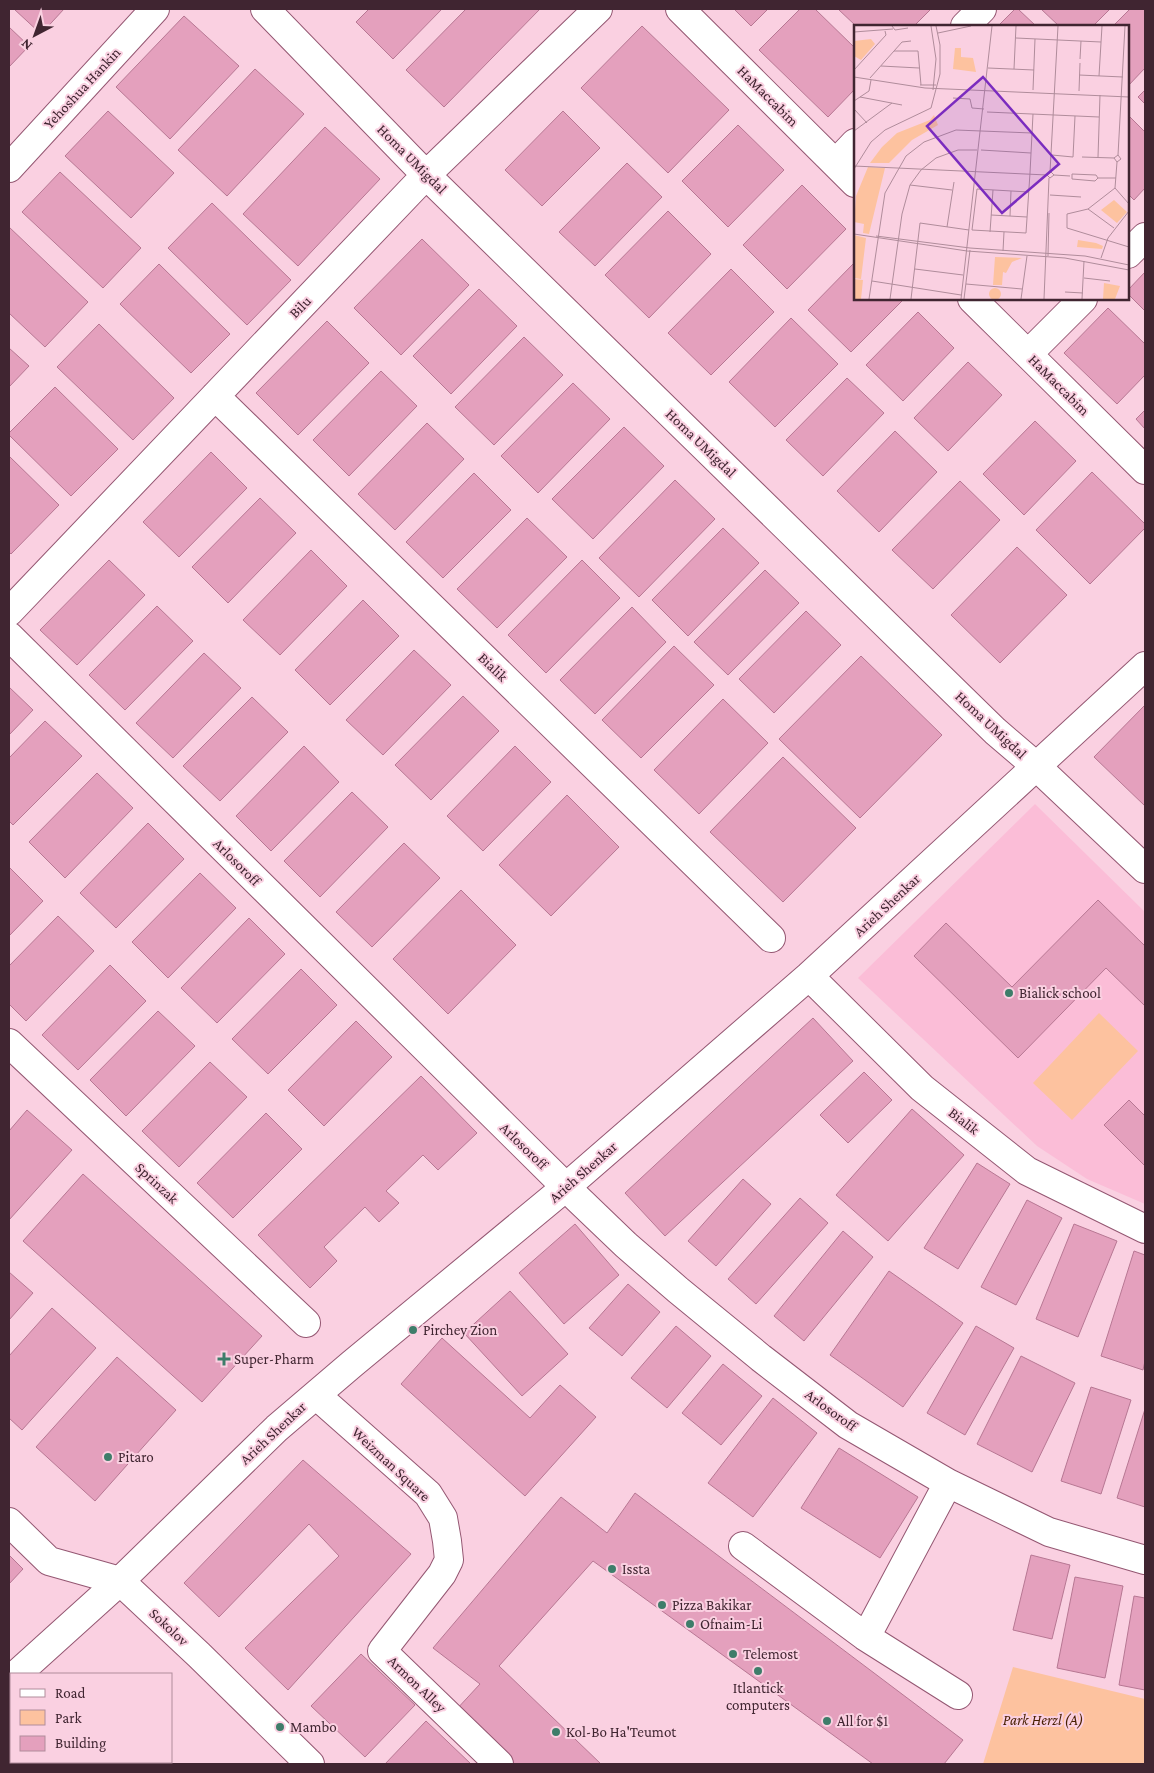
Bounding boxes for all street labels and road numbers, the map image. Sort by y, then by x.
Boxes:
street label: Yehoshua Hankin [40,44,124,132]
street label: HaMaccabim [734,62,802,130]
street label: Homa UMigdal [373,121,450,198]
street label: Bilu [286,293,314,321]
street label: HaMaccabim [1025,351,1093,419]
street label: Homa UMigdal [662,406,739,481]
street label: Bialik [475,649,511,685]
street label: Homa UMigdal [952,688,1030,763]
street label: Arlosoroff [210,835,265,890]
street label: Arieh Shenkar [851,870,924,940]
street label: Bialik [946,1104,983,1138]
street label: Arlosoroff [497,1119,552,1174]
street label: Arieh Shenkar [546,1138,621,1206]
street label: Sprinzak [132,1159,182,1208]
street label: Arlosoroff [802,1386,861,1435]
street label: Arieh Shenkar [237,1398,310,1468]
street label: Weizman Square [348,1424,434,1505]
street label: Sokolov [146,1605,192,1649]
street label: Armon Alley [384,1653,449,1716]

